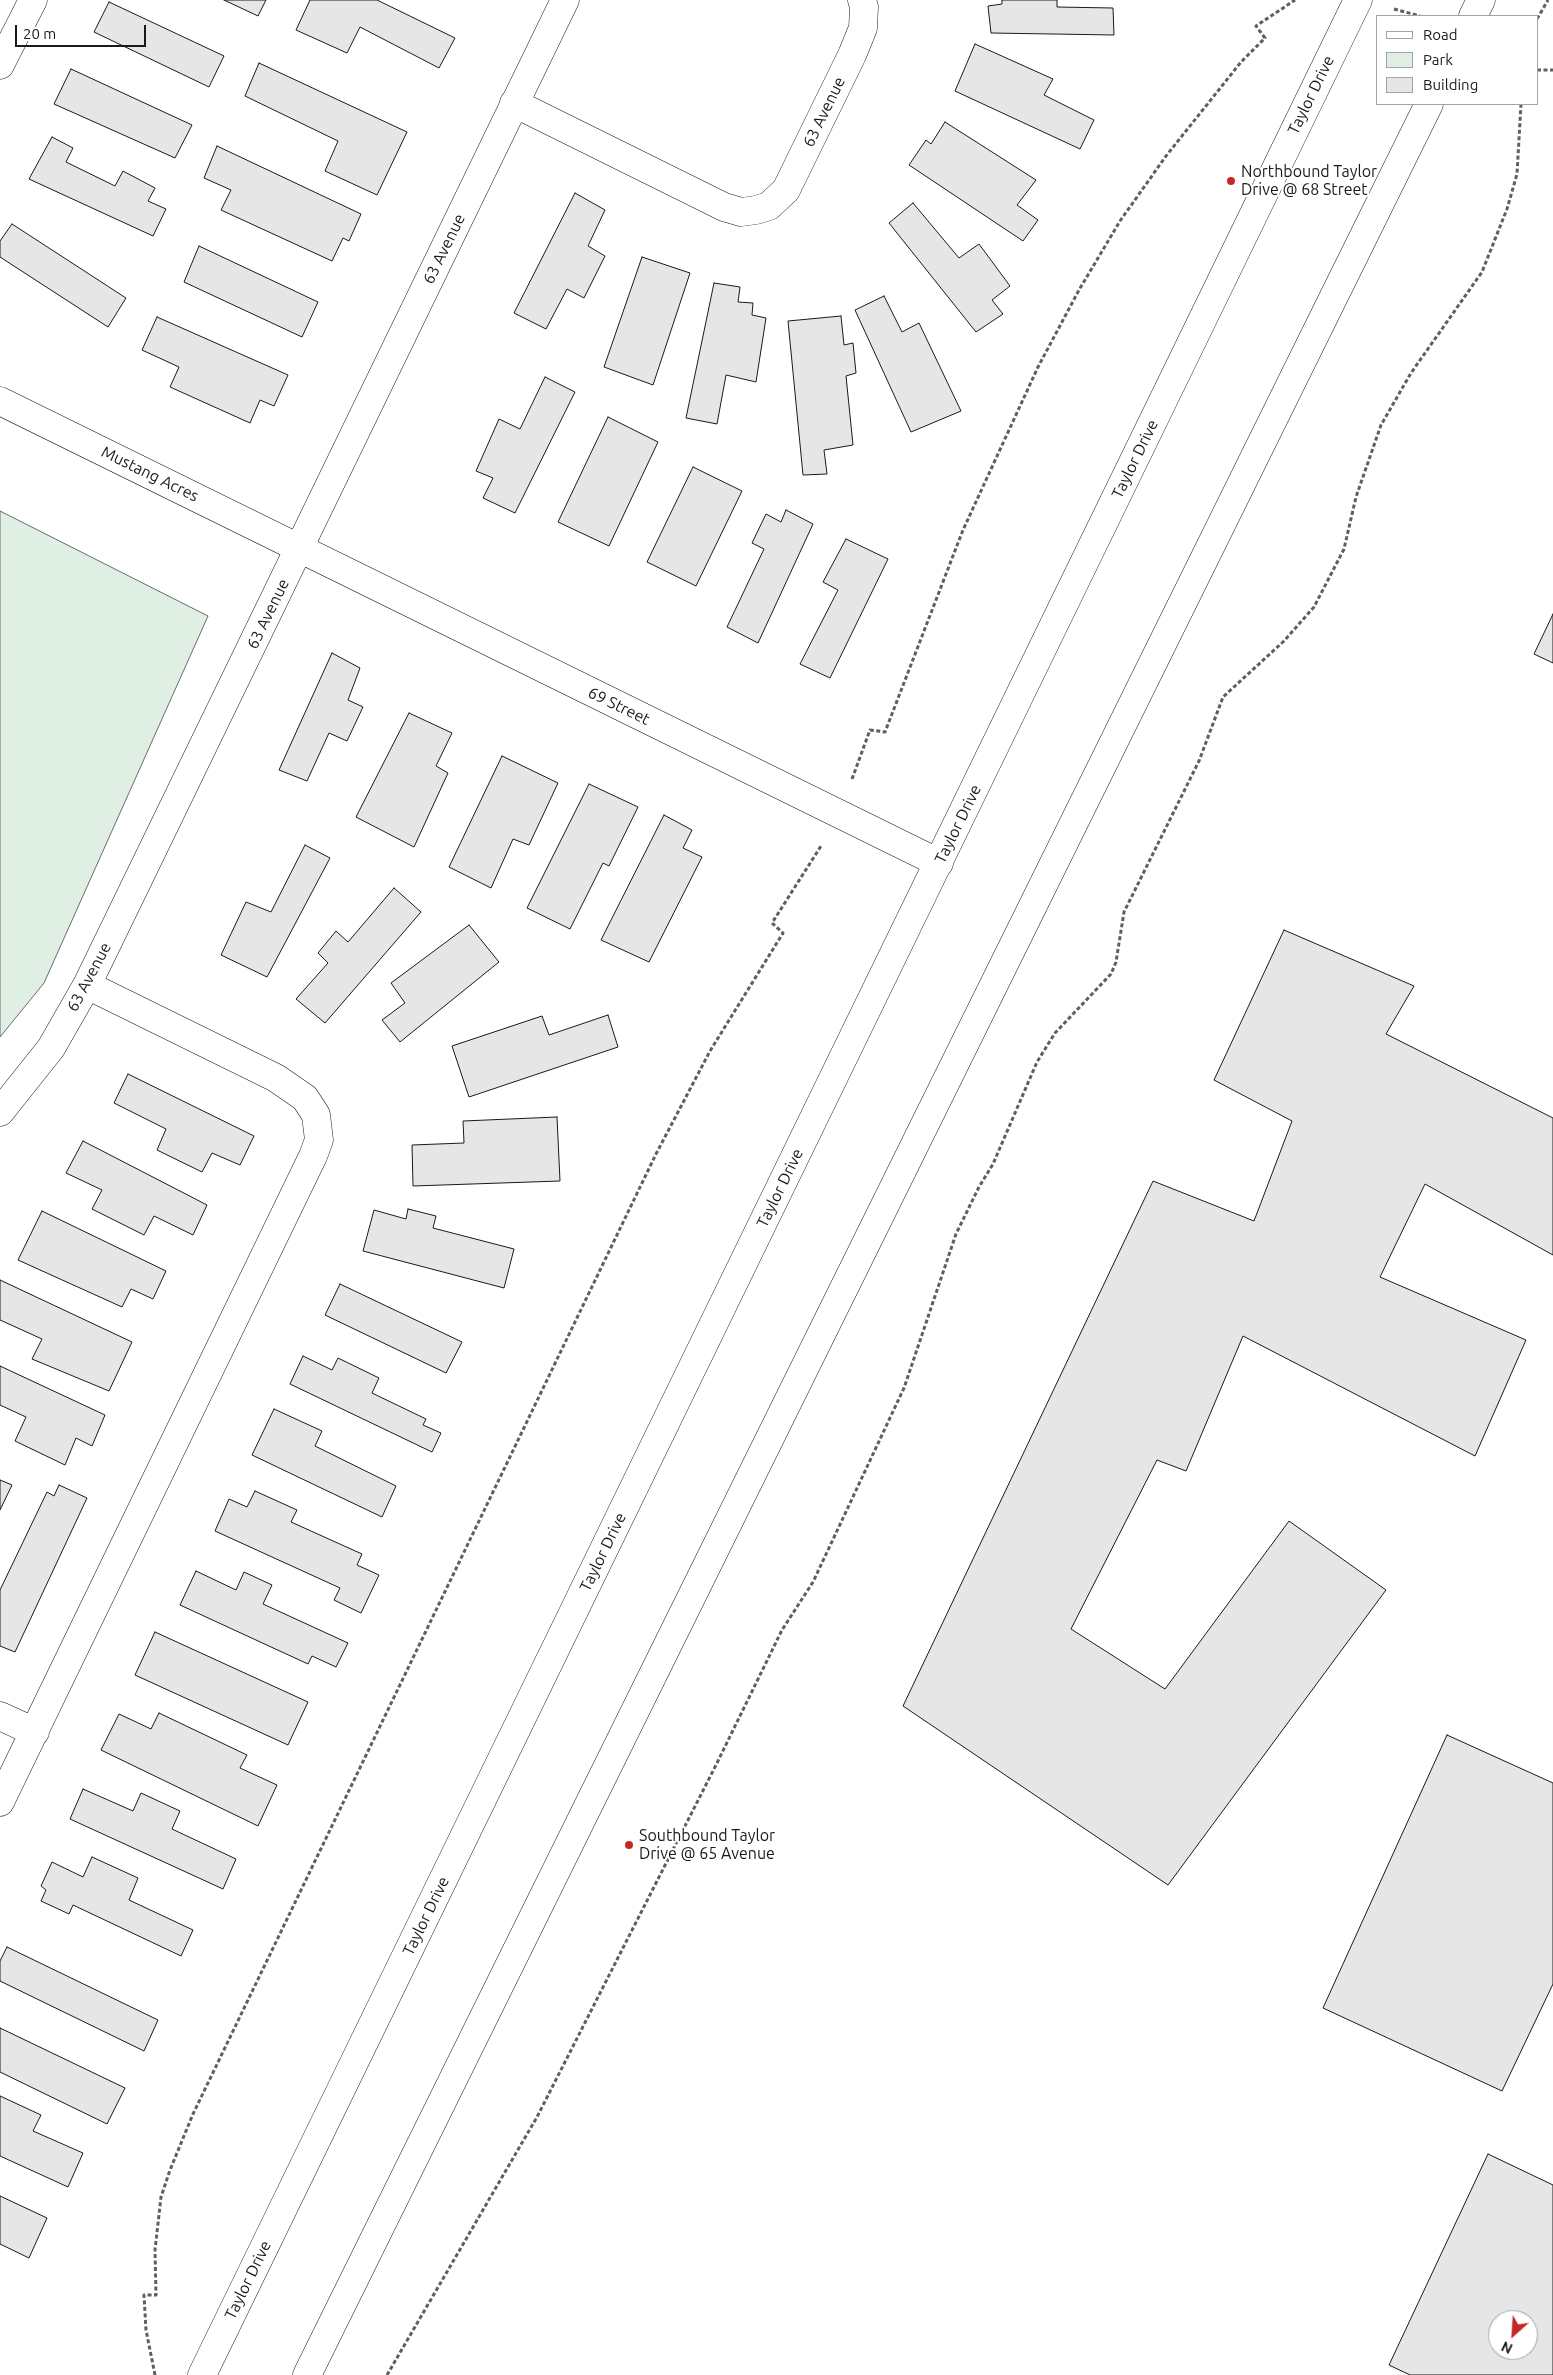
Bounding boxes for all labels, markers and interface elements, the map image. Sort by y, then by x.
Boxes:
scale bar [18,15,149,47]
legend [1376,15,1538,105]
text: 20 m [23,25,56,42]
text: Road [1423,26,1458,43]
text: Park [1423,51,1453,68]
street label: Taylor Drive [1284,52,1338,138]
street label: 63 Avenue [799,74,849,150]
text: Building [1423,76,1478,93]
place label: Northbound Taylor Drive @ 68 Street [1241,162,1377,200]
marker: Northbound Taylor Drive @ 68 Street [1225,175,1237,187]
street label: 63 Avenue [419,211,469,287]
street label: Taylor Drive [1108,416,1162,502]
street label: Mustang Acres [98,442,202,506]
street label: 63 Avenue [243,576,293,652]
street label: 69 Street [585,683,653,729]
street label: Taylor Drive [931,781,985,867]
street label: 63 Avenue [63,939,115,1015]
street label: Taylor Drive [753,1145,807,1231]
street label: Taylor Drive [576,1509,630,1595]
place label: Southbound Taylor Drive @ 65 Avenue [639,1826,775,1864]
marker: Southbound Taylor Drive @ 65 Avenue [623,1839,635,1851]
street label: Taylor Drive [399,1873,453,1959]
street label: Taylor Drive [221,2237,275,2323]
north arrow [1488,2310,1538,2360]
text: N [1499,2338,1515,2357]

